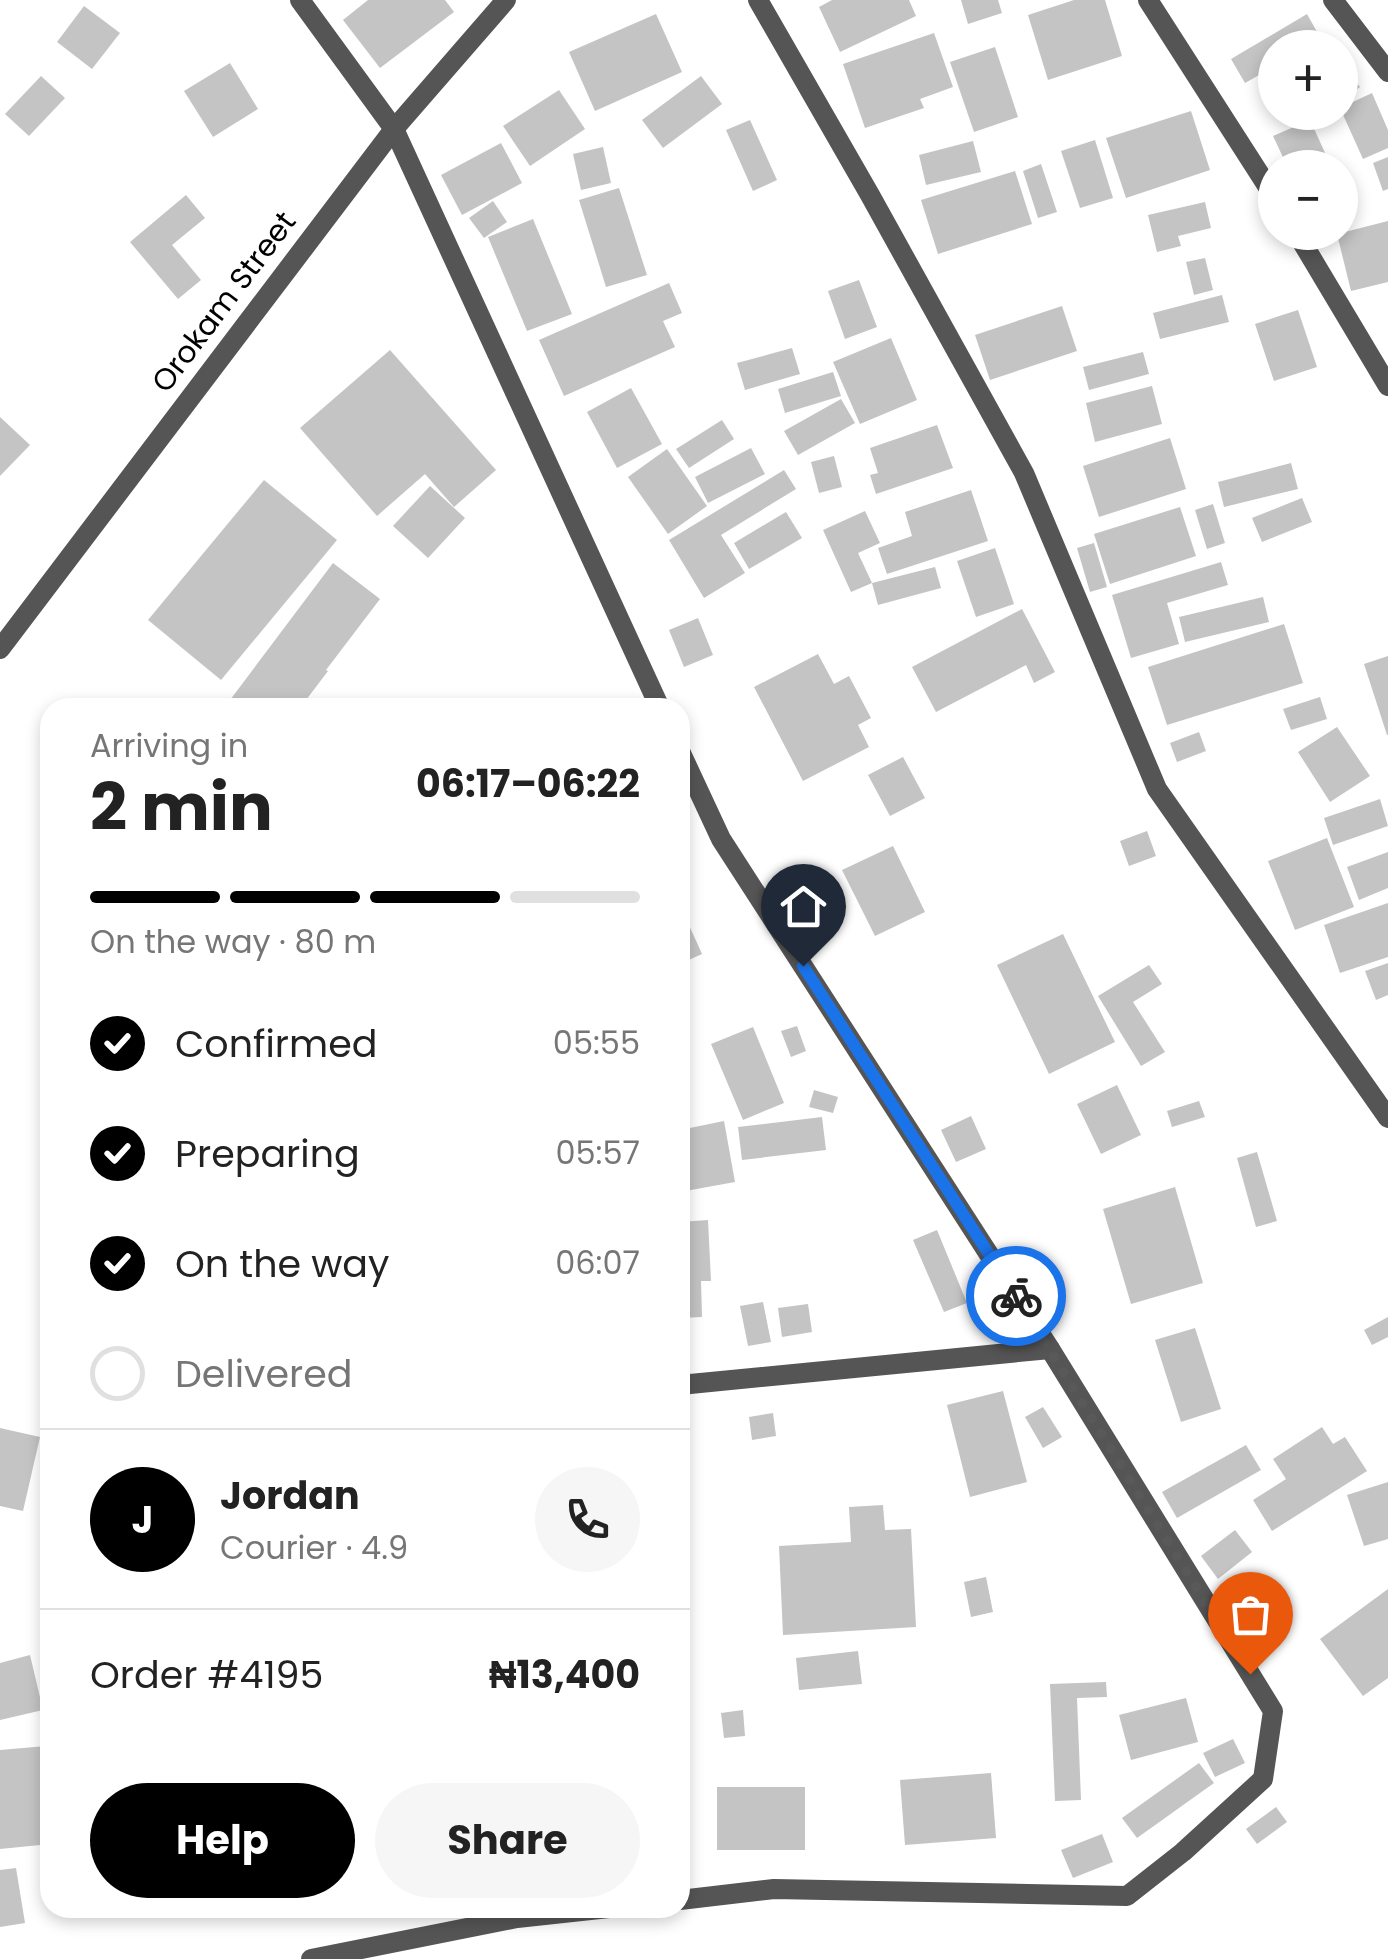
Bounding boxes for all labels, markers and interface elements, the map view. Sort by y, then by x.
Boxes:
map controls [1258,30,1358,250]
button: + [1258,30,1358,130]
button: − [1258,150,1358,250]
street label: Orokam Street [141,202,306,401]
text: Arriving in [90,723,248,768]
text: 06:17–06:22 [416,757,640,810]
text: 2 min [90,762,273,853]
pin [761,864,846,967]
icon: home [776,879,831,934]
text: On the way · 80 m [90,919,376,964]
icon: check [90,1016,145,1071]
text: Confirmed [175,1017,377,1070]
text: 05:55 [553,1020,640,1065]
icon: check [90,1126,145,1181]
text: Preparing [175,1127,360,1180]
text: 05:57 [555,1130,640,1175]
icon: check [90,1236,145,1291]
text: On the way [175,1237,389,1290]
text: 06:07 [555,1240,640,1285]
courier [966,1246,1066,1346]
icon: bike [989,1269,1044,1324]
text: Delivered [175,1347,352,1400]
button: phone [535,1467,640,1572]
text: Jordan [220,1469,360,1522]
text: J [132,1493,153,1546]
text: Courier · 4.9 [220,1525,408,1570]
pin [1208,1572,1293,1675]
icon: bag [1223,1587,1278,1642]
text: Order #4195 [90,1648,323,1701]
text: ₦13,400 [489,1648,640,1701]
button: Help [90,1783,355,1898]
button: Share [375,1783,640,1898]

